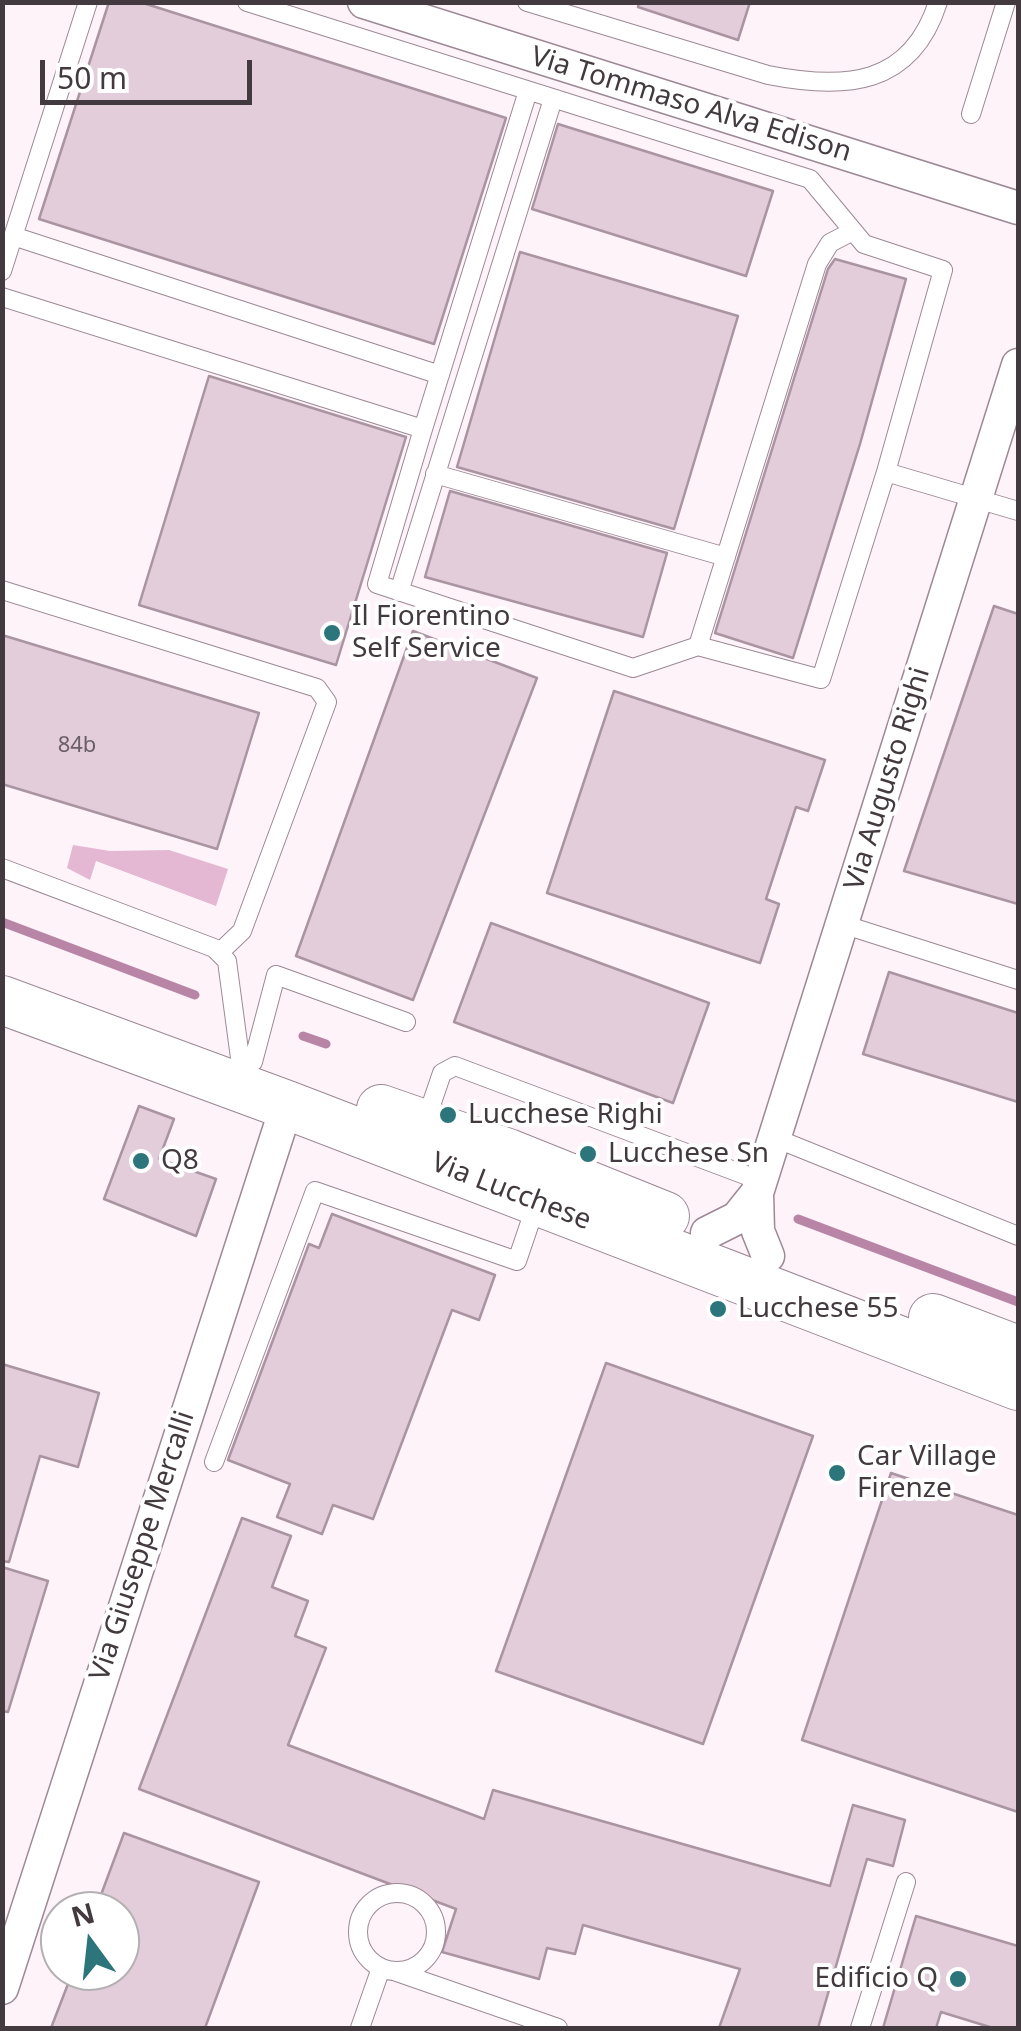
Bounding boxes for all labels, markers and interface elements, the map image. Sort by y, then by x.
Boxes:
scale bar [45,40,258,102]
street label: Via Tommaso Alva Edison [527,40,855,170]
text: 50 m [57,57,127,98]
place label: Il Fiorentino Self Service [352,600,510,666]
marker: Il Fiorentino Self Service [321,622,343,644]
street label: Via Augusto Righi [838,664,938,894]
house number: 84b [58,733,96,759]
place label: Lucchese Righi [468,1098,663,1132]
marker: Lucchese Righi [437,1104,459,1126]
place label: Lucchese Sn [608,1137,769,1171]
marker: Lucchese Sn [577,1143,599,1165]
place label: Q8 [161,1144,199,1178]
street label: Via Lucchese [426,1146,596,1238]
marker: Q8 [130,1150,152,1172]
place label: Lucchese 55 [738,1292,898,1326]
marker: Lucchese 55 [707,1298,729,1320]
street label: Via Giuseppe Mercalli [84,1407,202,1685]
place label: Car Village Firenze [857,1440,996,1506]
marker: Car Village Firenze [826,1462,848,1484]
north arrow [40,1891,140,1991]
text: N [67,1893,99,1935]
place label: Edificio Q [814,1962,938,1996]
marker: Edificio Q [947,1968,969,1990]

